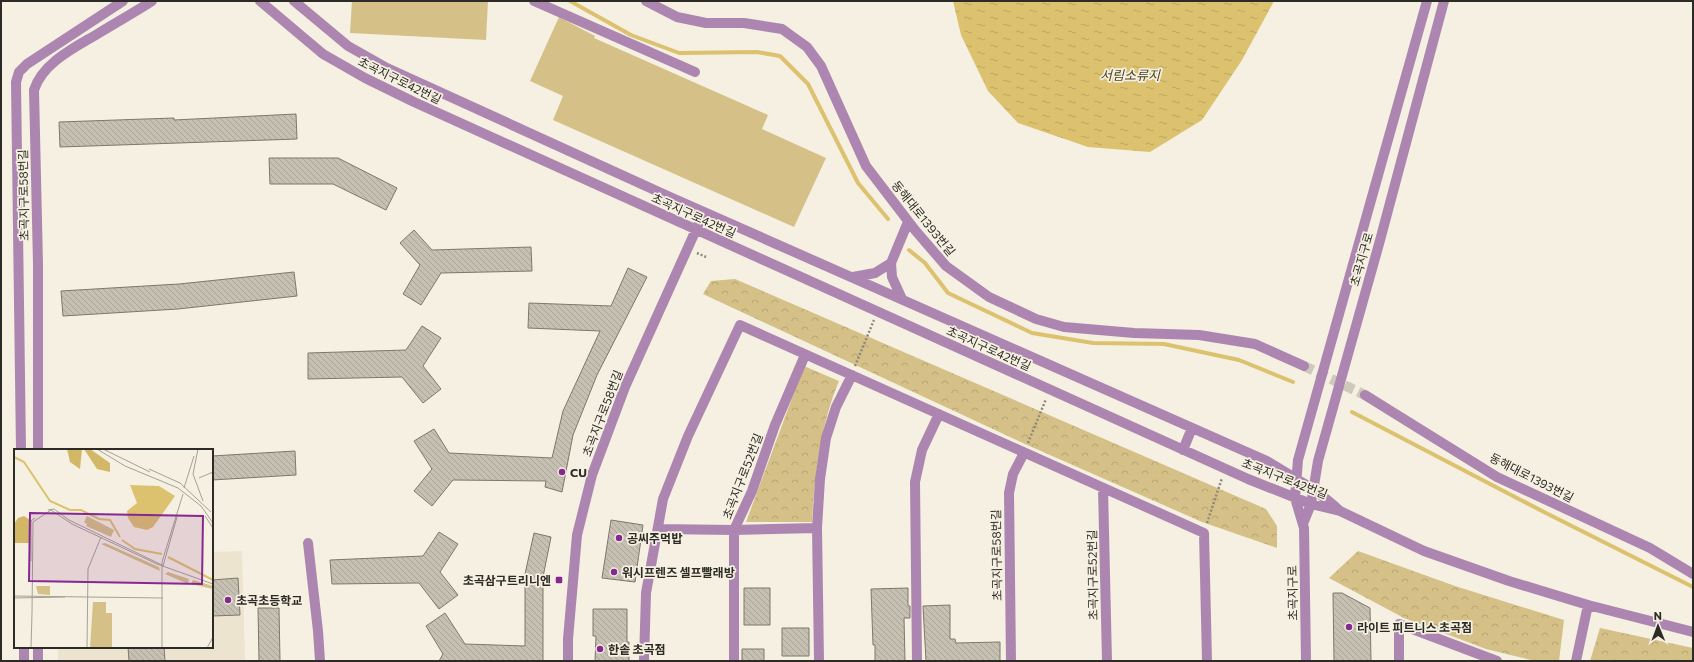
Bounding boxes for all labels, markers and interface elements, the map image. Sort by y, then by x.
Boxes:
street label: 초곡지구로42번길 [356,54,444,106]
water label: 서림소류지 [1100,67,1161,83]
street label: 초곡지구로58번길 [15,149,31,241]
street label: 동해대로1393번길 [890,178,958,258]
street label: 초곡지구로42번길 [650,190,738,240]
street label: 초곡지구로 [1347,231,1375,287]
street label: 초곡지구로42번길 [945,323,1033,373]
street label: 초곡지구로58번길 [579,368,625,458]
street label: 초곡지구로52번길 [719,431,765,521]
inset map [14,449,213,648]
street label: 동해대로1393번길 [1488,450,1576,504]
street label: 초곡지구로42번길 [1240,455,1330,501]
place label: CU [570,465,587,479]
marker: CU [557,467,567,477]
street label: 초곡지구로58번길 [988,509,1004,601]
street label: 초곡지구로52번길 [1084,529,1100,621]
place label: 공씨주먹밥 [627,531,682,545]
marker: 공씨주먹밥 [614,533,624,543]
place label: 워시프렌즈 셀프빨래방 [622,565,735,579]
street label: 초곡지구로 [1285,565,1299,621]
marker: 워시프렌즈 셀프빨래방 [609,567,619,577]
place label: 초곡삼구트리니엔 [463,573,551,587]
marker: 초곡삼구트리니엔 [554,575,564,585]
place label: 초곡초등학교 [236,593,302,607]
marker: 초곡초등학교 [223,595,233,605]
north arrow [1638,606,1678,646]
text: N [1654,609,1662,622]
place label: 라이트 피트니스 초곡점 [1357,620,1472,634]
marker: 라이트 피트니스 초곡점 [1344,622,1354,632]
place label: 한솥 초곡점 [608,642,666,656]
marker: 한솥 초곡점 [595,644,605,654]

